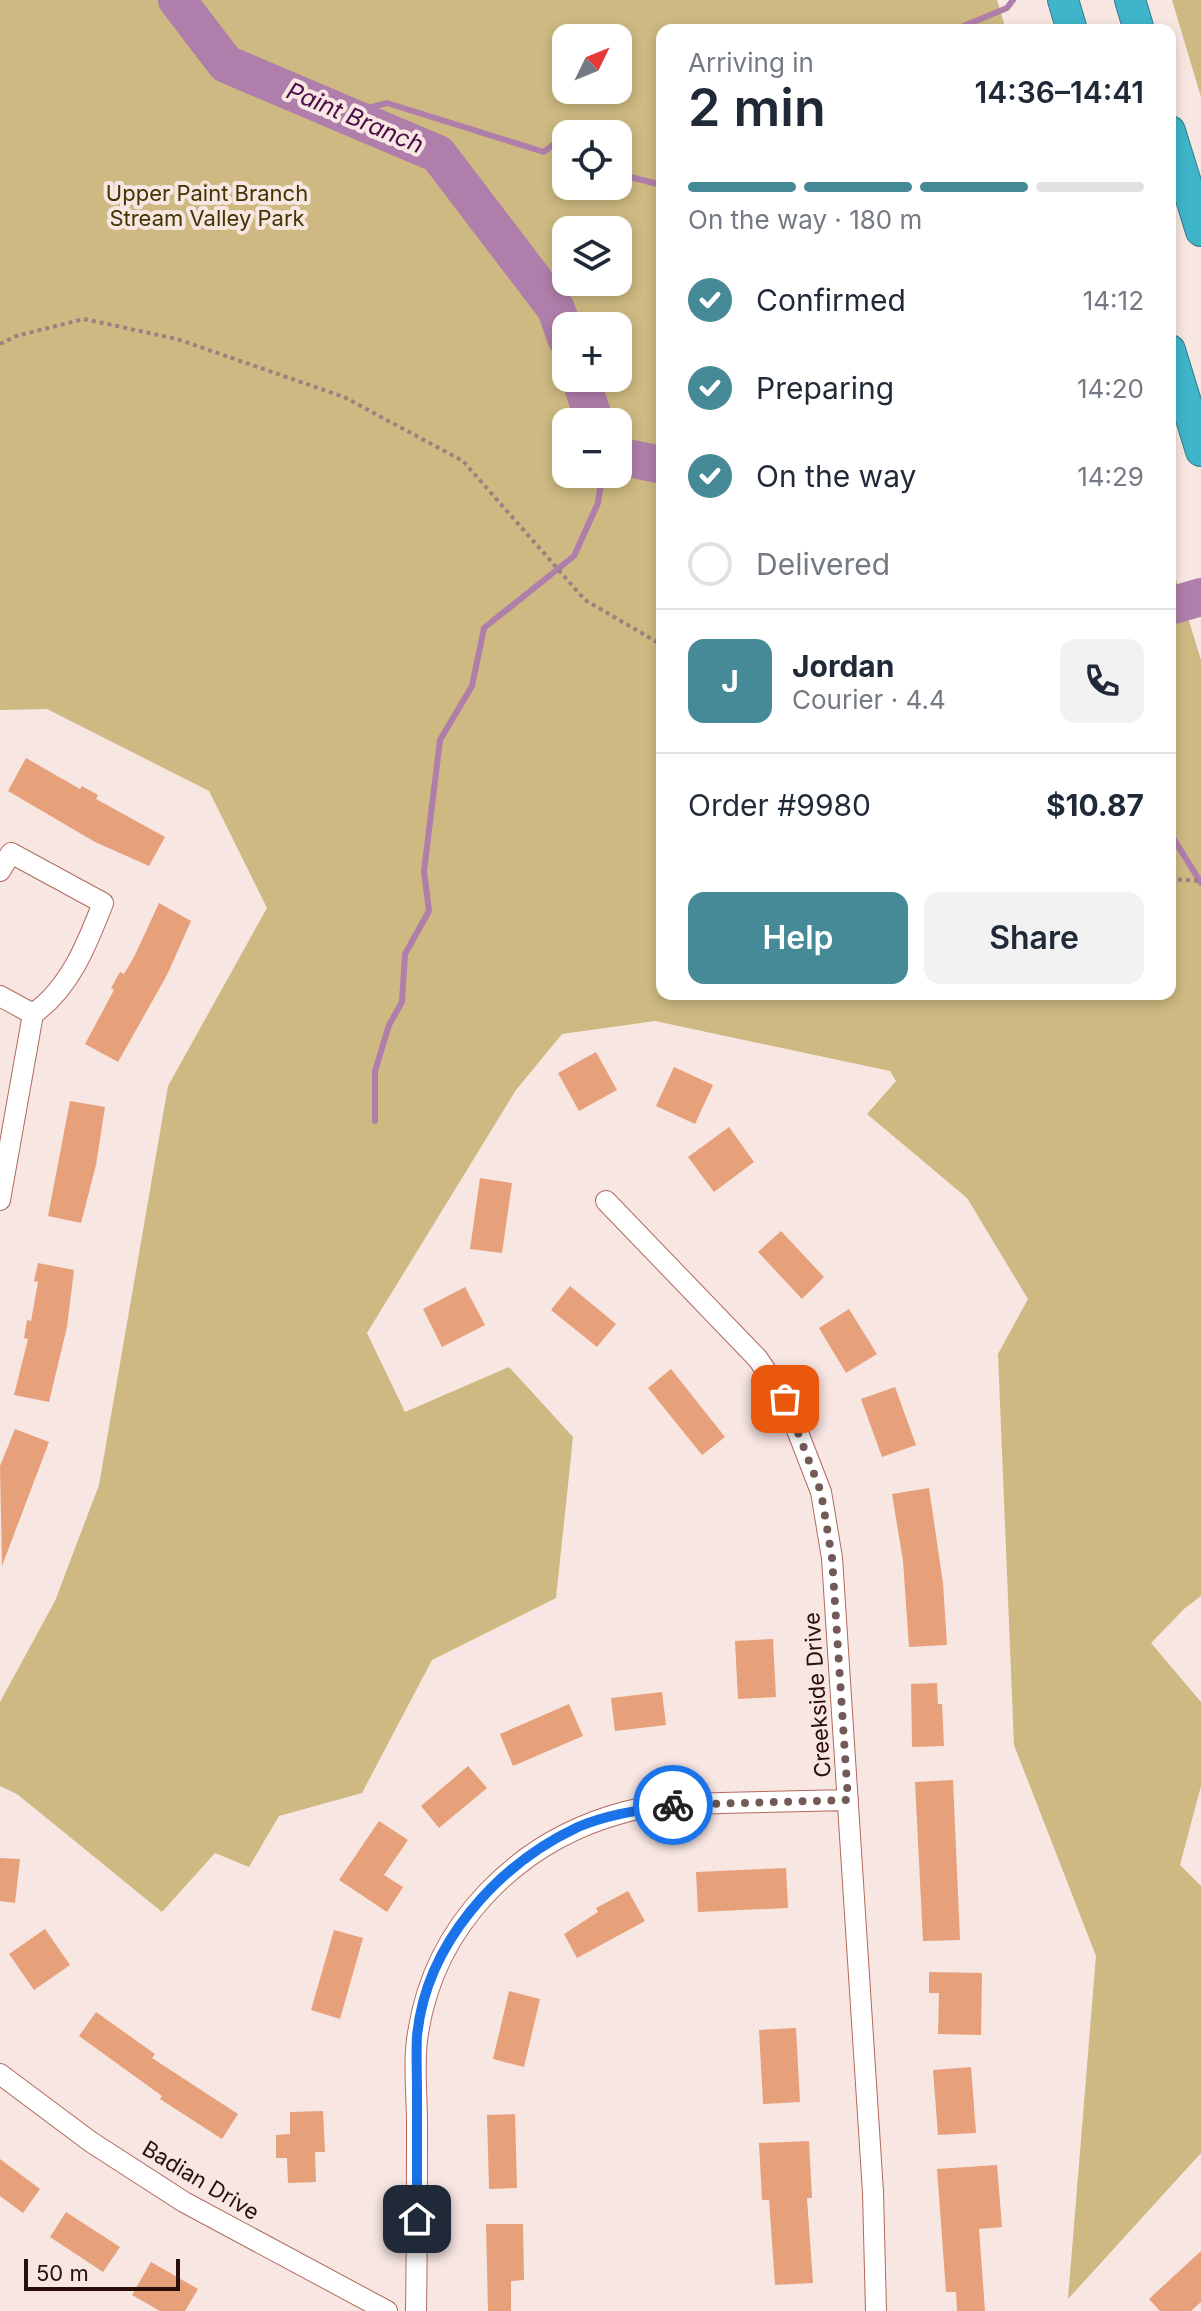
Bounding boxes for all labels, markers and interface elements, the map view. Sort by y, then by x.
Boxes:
north arrow [552,24,632,104]
map controls [552,24,632,488]
text: Arriving in [688,47,814,78]
text: 14:36–14:41 [975,74,1144,110]
water label: Paint Branch [282,76,428,159]
text: 2 min [688,76,826,139]
button: locate [552,120,632,200]
park label: Upper Paint Branch Stream Valley Park [106,180,308,231]
text: On the way · 180 m [688,204,922,235]
button: layers [552,216,632,296]
icon: check [688,278,732,322]
text: Confirmed [756,282,906,318]
text: 14:12 [1083,285,1144,316]
button: + [552,312,632,392]
icon: check [688,366,732,410]
text: Preparing [756,370,894,406]
text: 14:20 [1077,373,1144,404]
button: − [552,408,632,488]
icon: check [688,454,732,498]
text: On the way [756,458,916,494]
text: 14:29 [1077,461,1144,492]
text: Delivered [756,546,890,582]
button: phone [1060,639,1144,723]
text: Jordan [792,648,894,684]
text: J [721,663,739,699]
text: Courier · 4.4 [792,684,946,715]
text: Order #9980 [688,787,871,823]
text: $10.87 [1046,787,1144,823]
button: Help [688,892,908,984]
button: Share [924,892,1144,984]
pin [751,1365,819,1433]
icon: bag [763,1377,807,1421]
street label: Creekside Drive [798,1611,836,1779]
courier [633,1765,713,1845]
icon: bike [651,1783,695,1827]
street label: Badian Drive [138,2135,264,2225]
pin [383,2185,451,2253]
icon: home [395,2197,439,2241]
scale bar [24,2255,180,2291]
text: 50 m [36,2260,89,2286]

